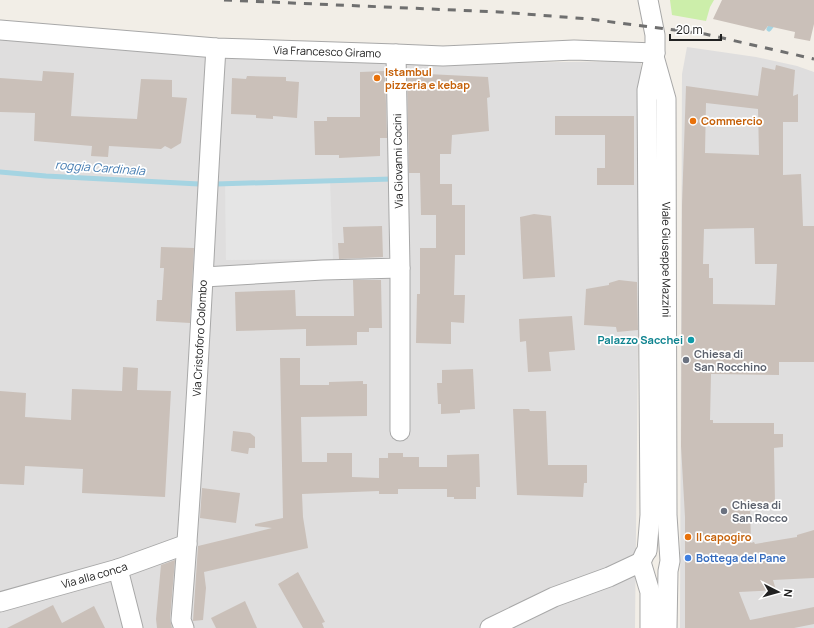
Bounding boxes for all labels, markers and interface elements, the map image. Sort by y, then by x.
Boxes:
scale bar [670,16,721,42]
text: 20 m [676,21,703,38]
street label: Via Francesco Giramo [273,42,382,61]
place label: Istambul pizzeria e kebap [385,64,470,92]
marker: Istambul pizzeria e kebap [372,73,382,83]
street label: Via Giovanni Cocini [389,113,406,209]
place label: Commercio [701,113,763,128]
marker: Commercio [688,116,698,126]
water label: roggia Cardinala [55,156,147,179]
street label: Viale Giuseppe Mazzini [659,202,675,317]
street label: Via Cristoforo Colombo [188,279,210,397]
place label: Palazzo Sacchei [597,332,683,347]
marker: Palazzo Sacchei [686,335,696,345]
place label: Chiesa di San Rocchino [694,346,767,374]
marker: Chiesa di San Rocchino [681,355,691,365]
place label: Chiesa di San Rocco [732,497,788,525]
marker: Chiesa di San Rocco [719,506,729,516]
place label: Il capogiro [696,529,752,544]
marker: Il capogiro [683,532,693,542]
place label: Bottega del Pane [696,550,786,565]
marker: Bottega del Pane [683,553,693,563]
street label: Via alla conca [59,558,129,592]
north arrow [758,572,798,612]
text: N [781,588,796,598]

